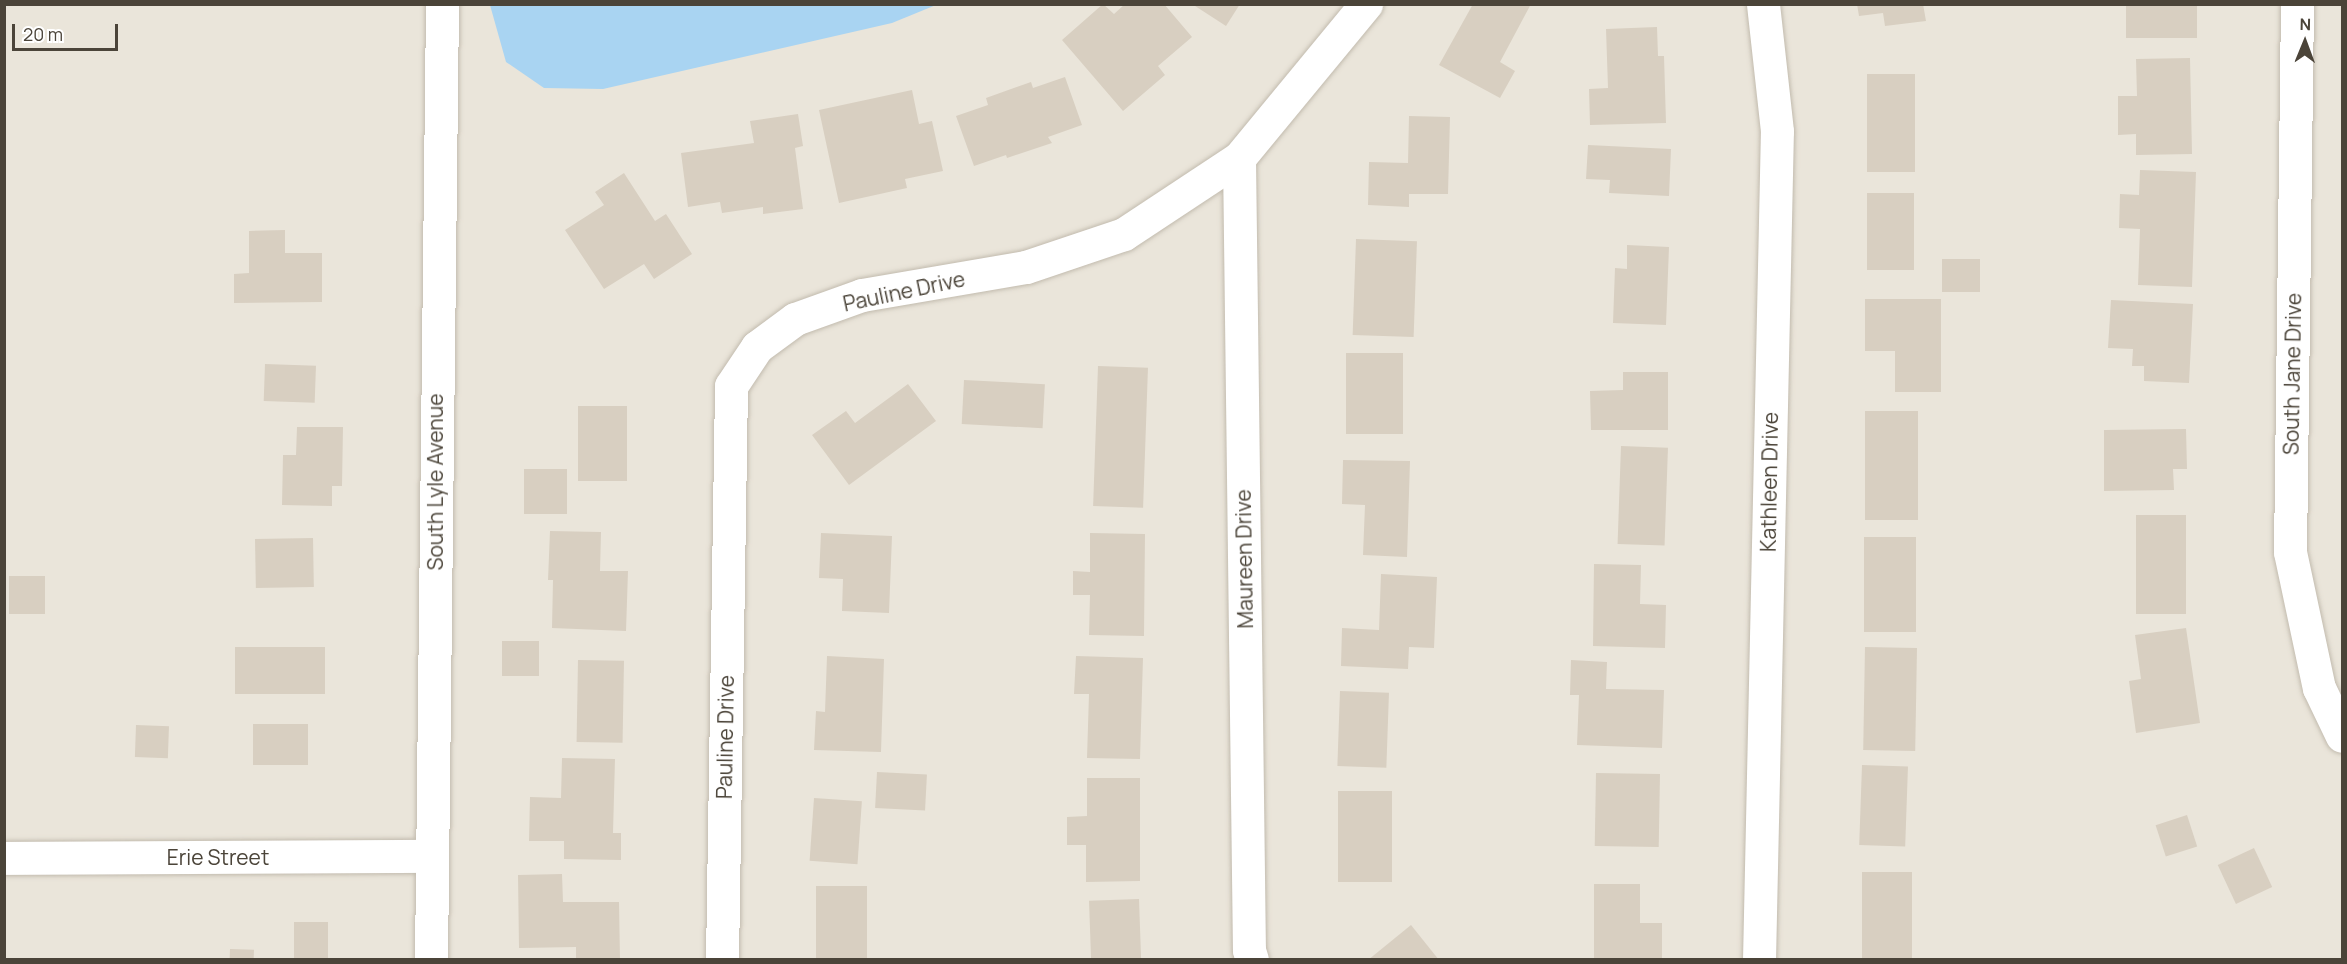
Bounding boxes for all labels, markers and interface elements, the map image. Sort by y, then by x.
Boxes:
scale bar [15,12,122,50]
north arrow [2275,12,2335,72]
text: N [2299,13,2311,35]
text: 20 m [23,22,63,46]
street label: Pauline Drive [841,266,967,316]
street label: South Jane Drive [2278,293,2306,455]
street label: South Lyle Avenue [422,394,448,570]
street label: Kathleen Drive [1755,412,1783,552]
street label: Maureen Drive [1230,489,1258,629]
street label: Pauline Drive [711,675,739,799]
street label: Erie Street [167,844,269,870]

